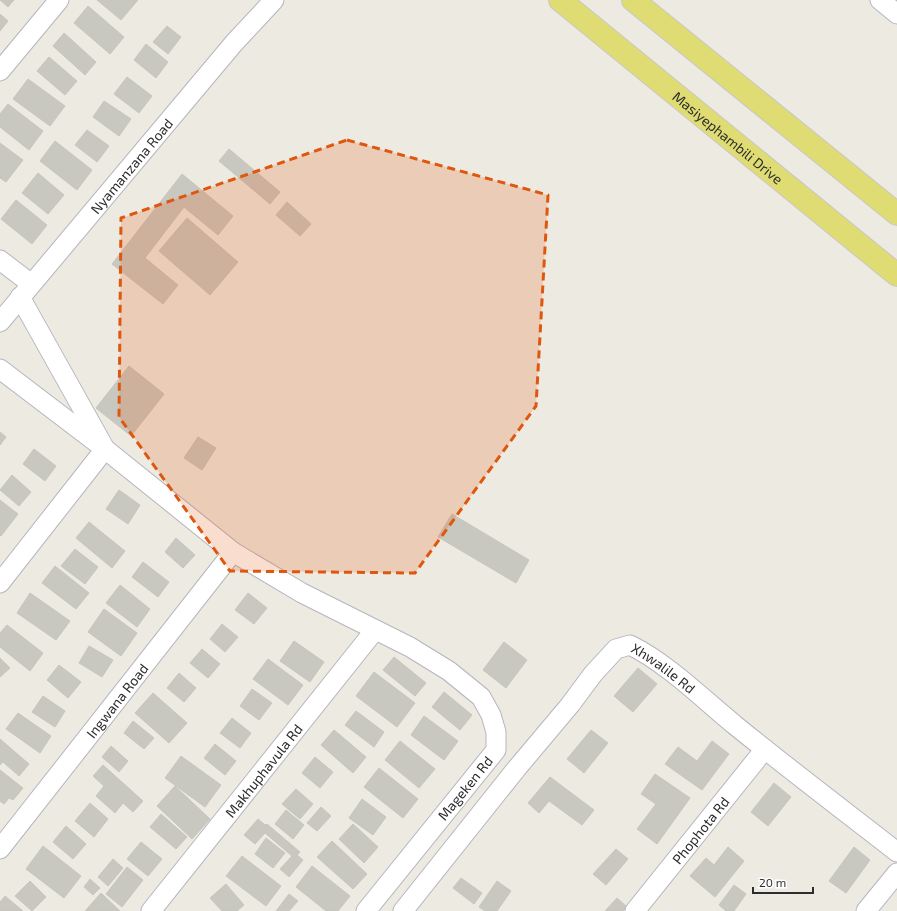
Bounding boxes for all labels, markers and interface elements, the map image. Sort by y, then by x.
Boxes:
street label: Masiyephambili Drive [670,87,787,187]
street label: Nyamanzana Road [86,115,176,217]
street label: Xhwalile Rd [629,639,699,696]
street label: Ingwana Road [82,660,151,741]
street label: Makhuphavula Rd [221,720,305,820]
street label: Mageken Rd [434,752,496,824]
street label: Phophota Rd [668,793,732,867]
scale bar [753,869,813,895]
text: 20 m [759,875,786,889]

